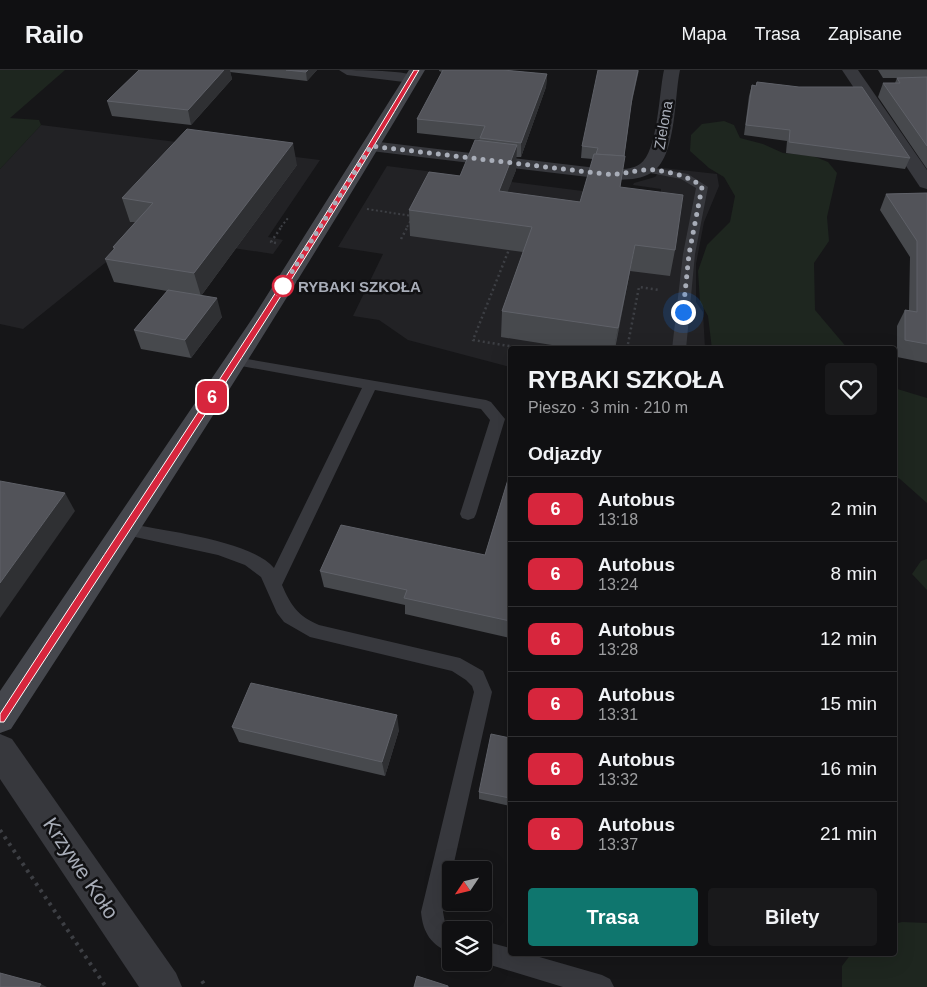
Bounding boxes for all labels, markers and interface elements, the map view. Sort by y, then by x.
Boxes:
text: Railo [25,21,84,48]
text: Mapa [682,24,727,44]
text: Trasa [755,24,800,44]
text: Zapisane [828,24,902,44]
street label: Zielona [650,99,676,151]
marker: RYBAKI SZKOŁA [272,275,294,297]
place label: RYBAKI SZKOŁA [298,278,421,295]
your location [671,300,696,325]
button: heart [825,363,877,415]
text: RYBAKI SZKOŁA [528,366,724,393]
line badge: 6 [196,381,228,413]
text: 6 [207,387,217,407]
text: Pieszo · 3 min · 210 m [528,399,688,416]
text: Odjazdy [528,443,602,464]
text: Autobus [598,489,675,510]
text: 2 min [831,498,877,519]
text: 6 [550,499,561,519]
text: 13:18 [598,511,638,528]
text: Autobus [598,554,675,575]
text: 8 min [831,563,877,584]
text: 6 [550,564,561,584]
text: 13:24 [598,576,638,593]
text: Autobus [598,619,675,640]
text: 12 min [820,628,877,649]
text: 6 [550,629,561,649]
text: 13:28 [598,641,638,658]
text: Autobus [598,684,675,705]
text: 15 min [820,693,877,714]
text: 6 [550,694,561,714]
text: 13:31 [598,706,638,723]
text: Autobus [598,749,675,770]
text: 16 min [820,758,877,779]
text: 6 [550,759,561,779]
text: 13:32 [598,771,638,788]
street label: Krzywe Koło [39,813,123,923]
text: Autobus [598,814,675,835]
text: 21 min [820,823,877,844]
text: 6 [550,824,561,844]
text: 13:37 [598,836,638,853]
north arrow [442,861,492,911]
map controls [442,861,492,971]
button: Trasa [528,888,698,946]
button: Bilety [708,888,877,946]
button: layers [442,921,492,971]

